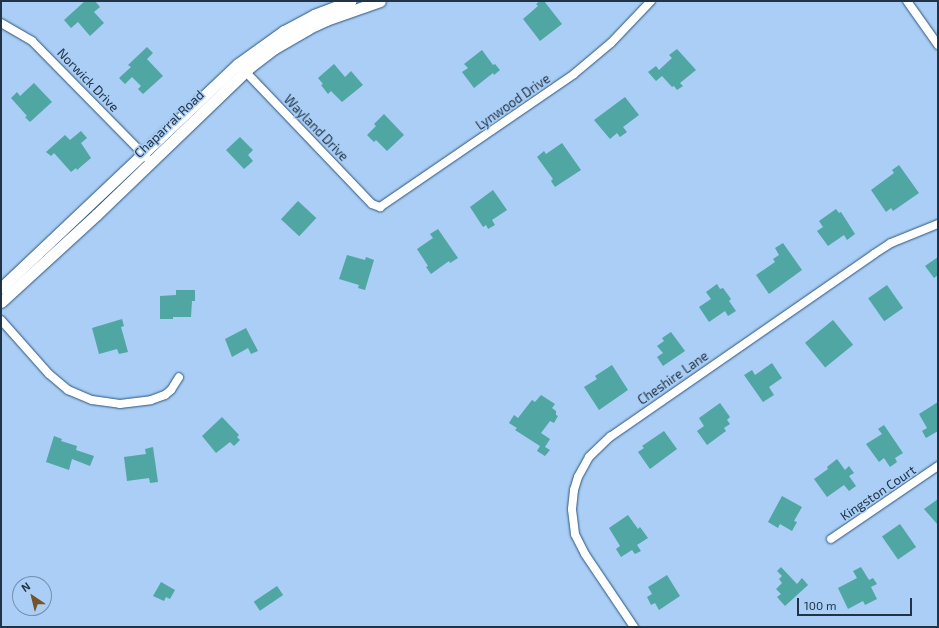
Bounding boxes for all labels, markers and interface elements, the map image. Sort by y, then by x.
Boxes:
street label: Norwick Drive [54,45,122,115]
street label: Lynwood Drive [473,71,553,133]
street label: Chaparral Road [131,87,207,161]
street label: Wayland Drive [281,92,351,164]
street label: Cheshire Lane [635,348,711,408]
street label: Kingston Court [837,462,919,524]
north arrow [12,576,52,616]
text: N [18,579,32,594]
scale bar [799,590,914,616]
text: 100 m [804,598,836,612]

